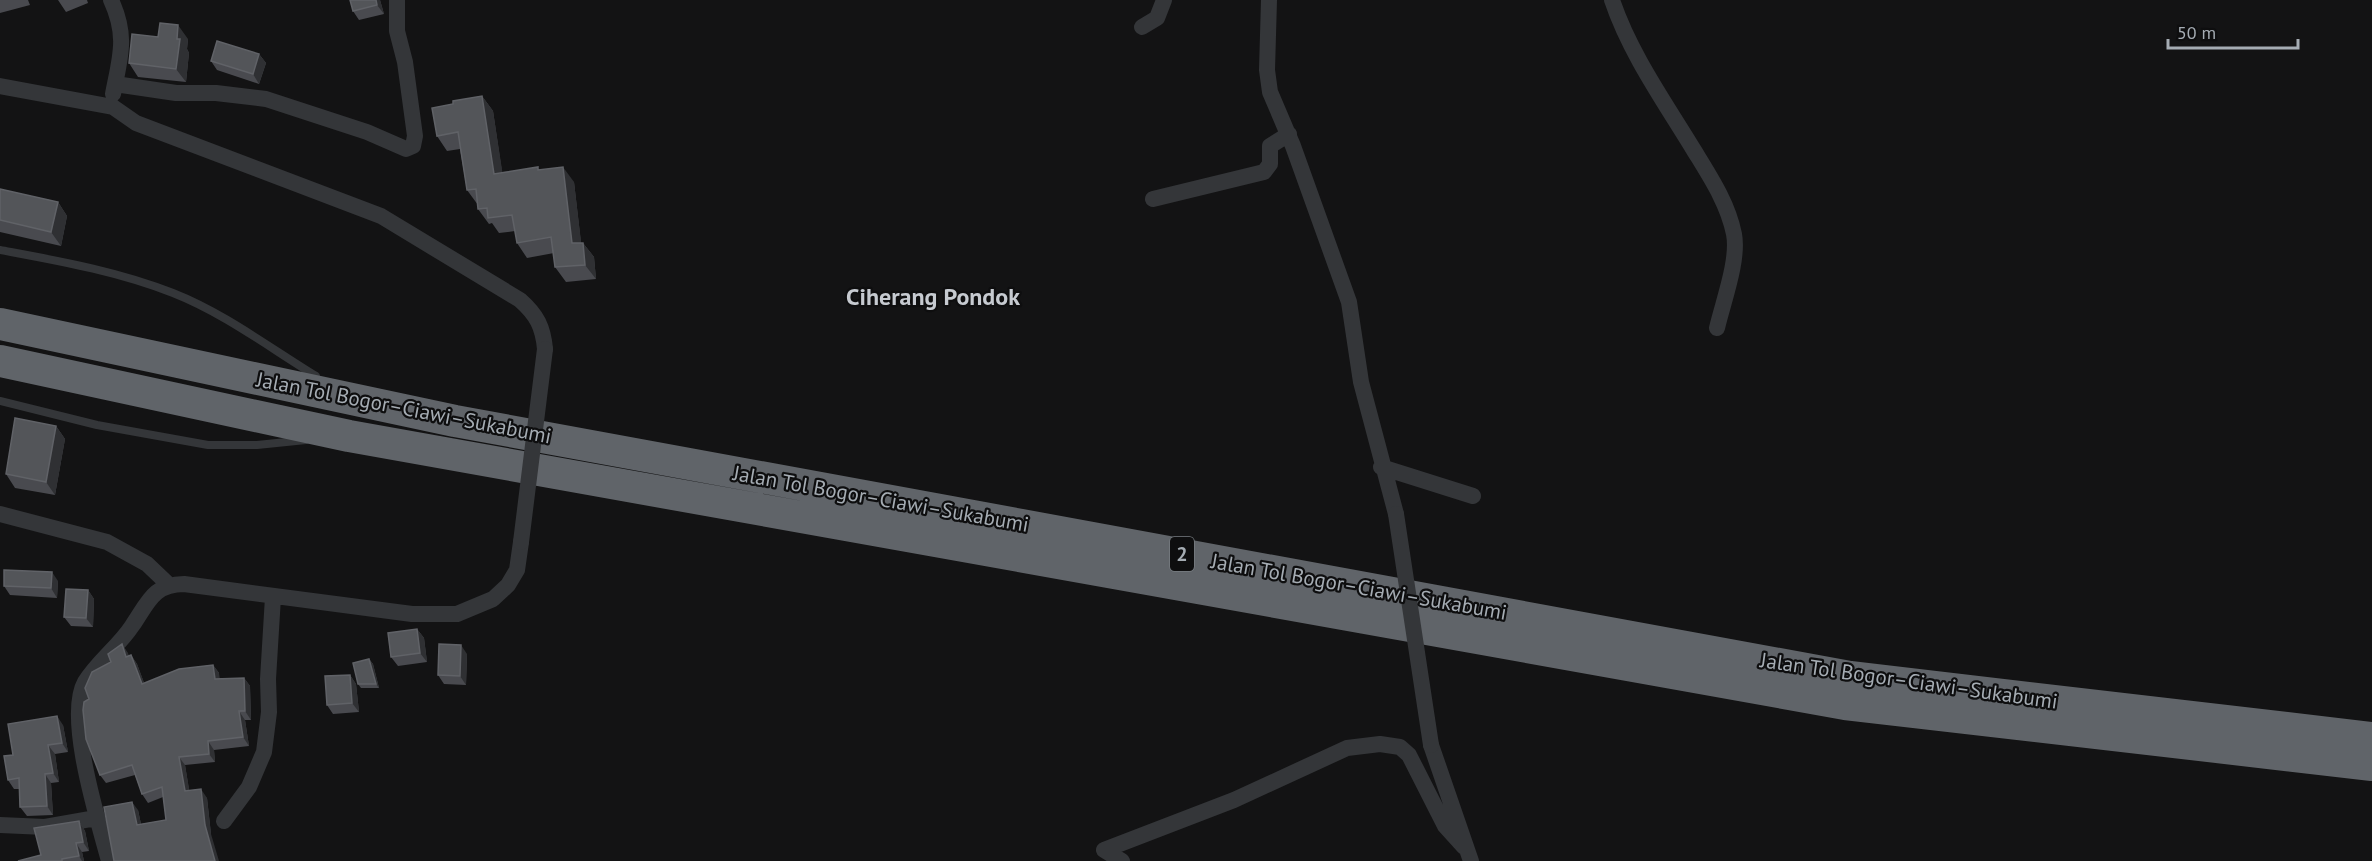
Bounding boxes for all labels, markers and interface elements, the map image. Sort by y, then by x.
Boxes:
scale bar [2168,12,2298,50]
text: 50 m [2177,21,2216,44]
district label: Ciherang Pondok [846,281,1020,312]
street label: Jalan Tol Bogor–Ciawi–Sukabumi [253,365,554,449]
street label: Jalan Tol Bogor–Ciawi–Sukabumi [730,459,1031,538]
road number: 2 [1170,537,1194,571]
street label: Jalan Tol Bogor–Ciawi–Sukabumi [1208,547,1509,626]
street label: Jalan Tol Bogor–Ciawi–Sukabumi [1758,646,2059,715]

